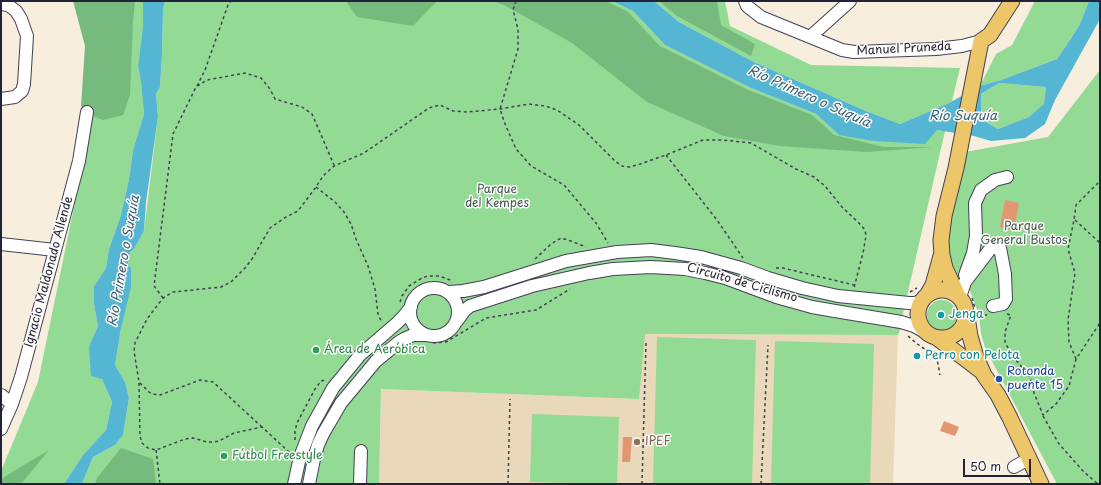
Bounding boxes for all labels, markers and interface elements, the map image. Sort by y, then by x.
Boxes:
street label: Manuel Pruneda [856,39,952,59]
water label: Río Primero o Suquía [745,63,873,131]
water label: Río Suquía [929,108,997,124]
park label: Parque del Kempes [465,183,529,211]
water label: Río Primero o Suquía [105,194,143,328]
street label: Ignacio Maldonado Allende [22,195,76,349]
park label: Parque General Bustos [980,220,1068,248]
street label: Circuito de Ciclismo [685,260,799,306]
place label: Jenga [949,308,984,322]
marker: Jenga [936,310,946,320]
place label: Área de Aeróbica [324,343,425,357]
marker: Área de Aeróbica [311,345,321,355]
place label: Perro con Pelota [925,349,1020,363]
marker: Perro con Pelota [912,351,922,361]
place label: Rotonda puente 15 [1007,365,1063,393]
marker: Rotonda puente 15 [994,374,1004,384]
place label: IPEF [645,435,671,449]
marker: IPEF [632,437,642,447]
place label: Fútbol Freestyle [232,449,323,463]
marker: Fútbol Freestyle [219,451,229,461]
scale bar [965,451,1033,477]
text: 50 m [970,457,1001,475]

